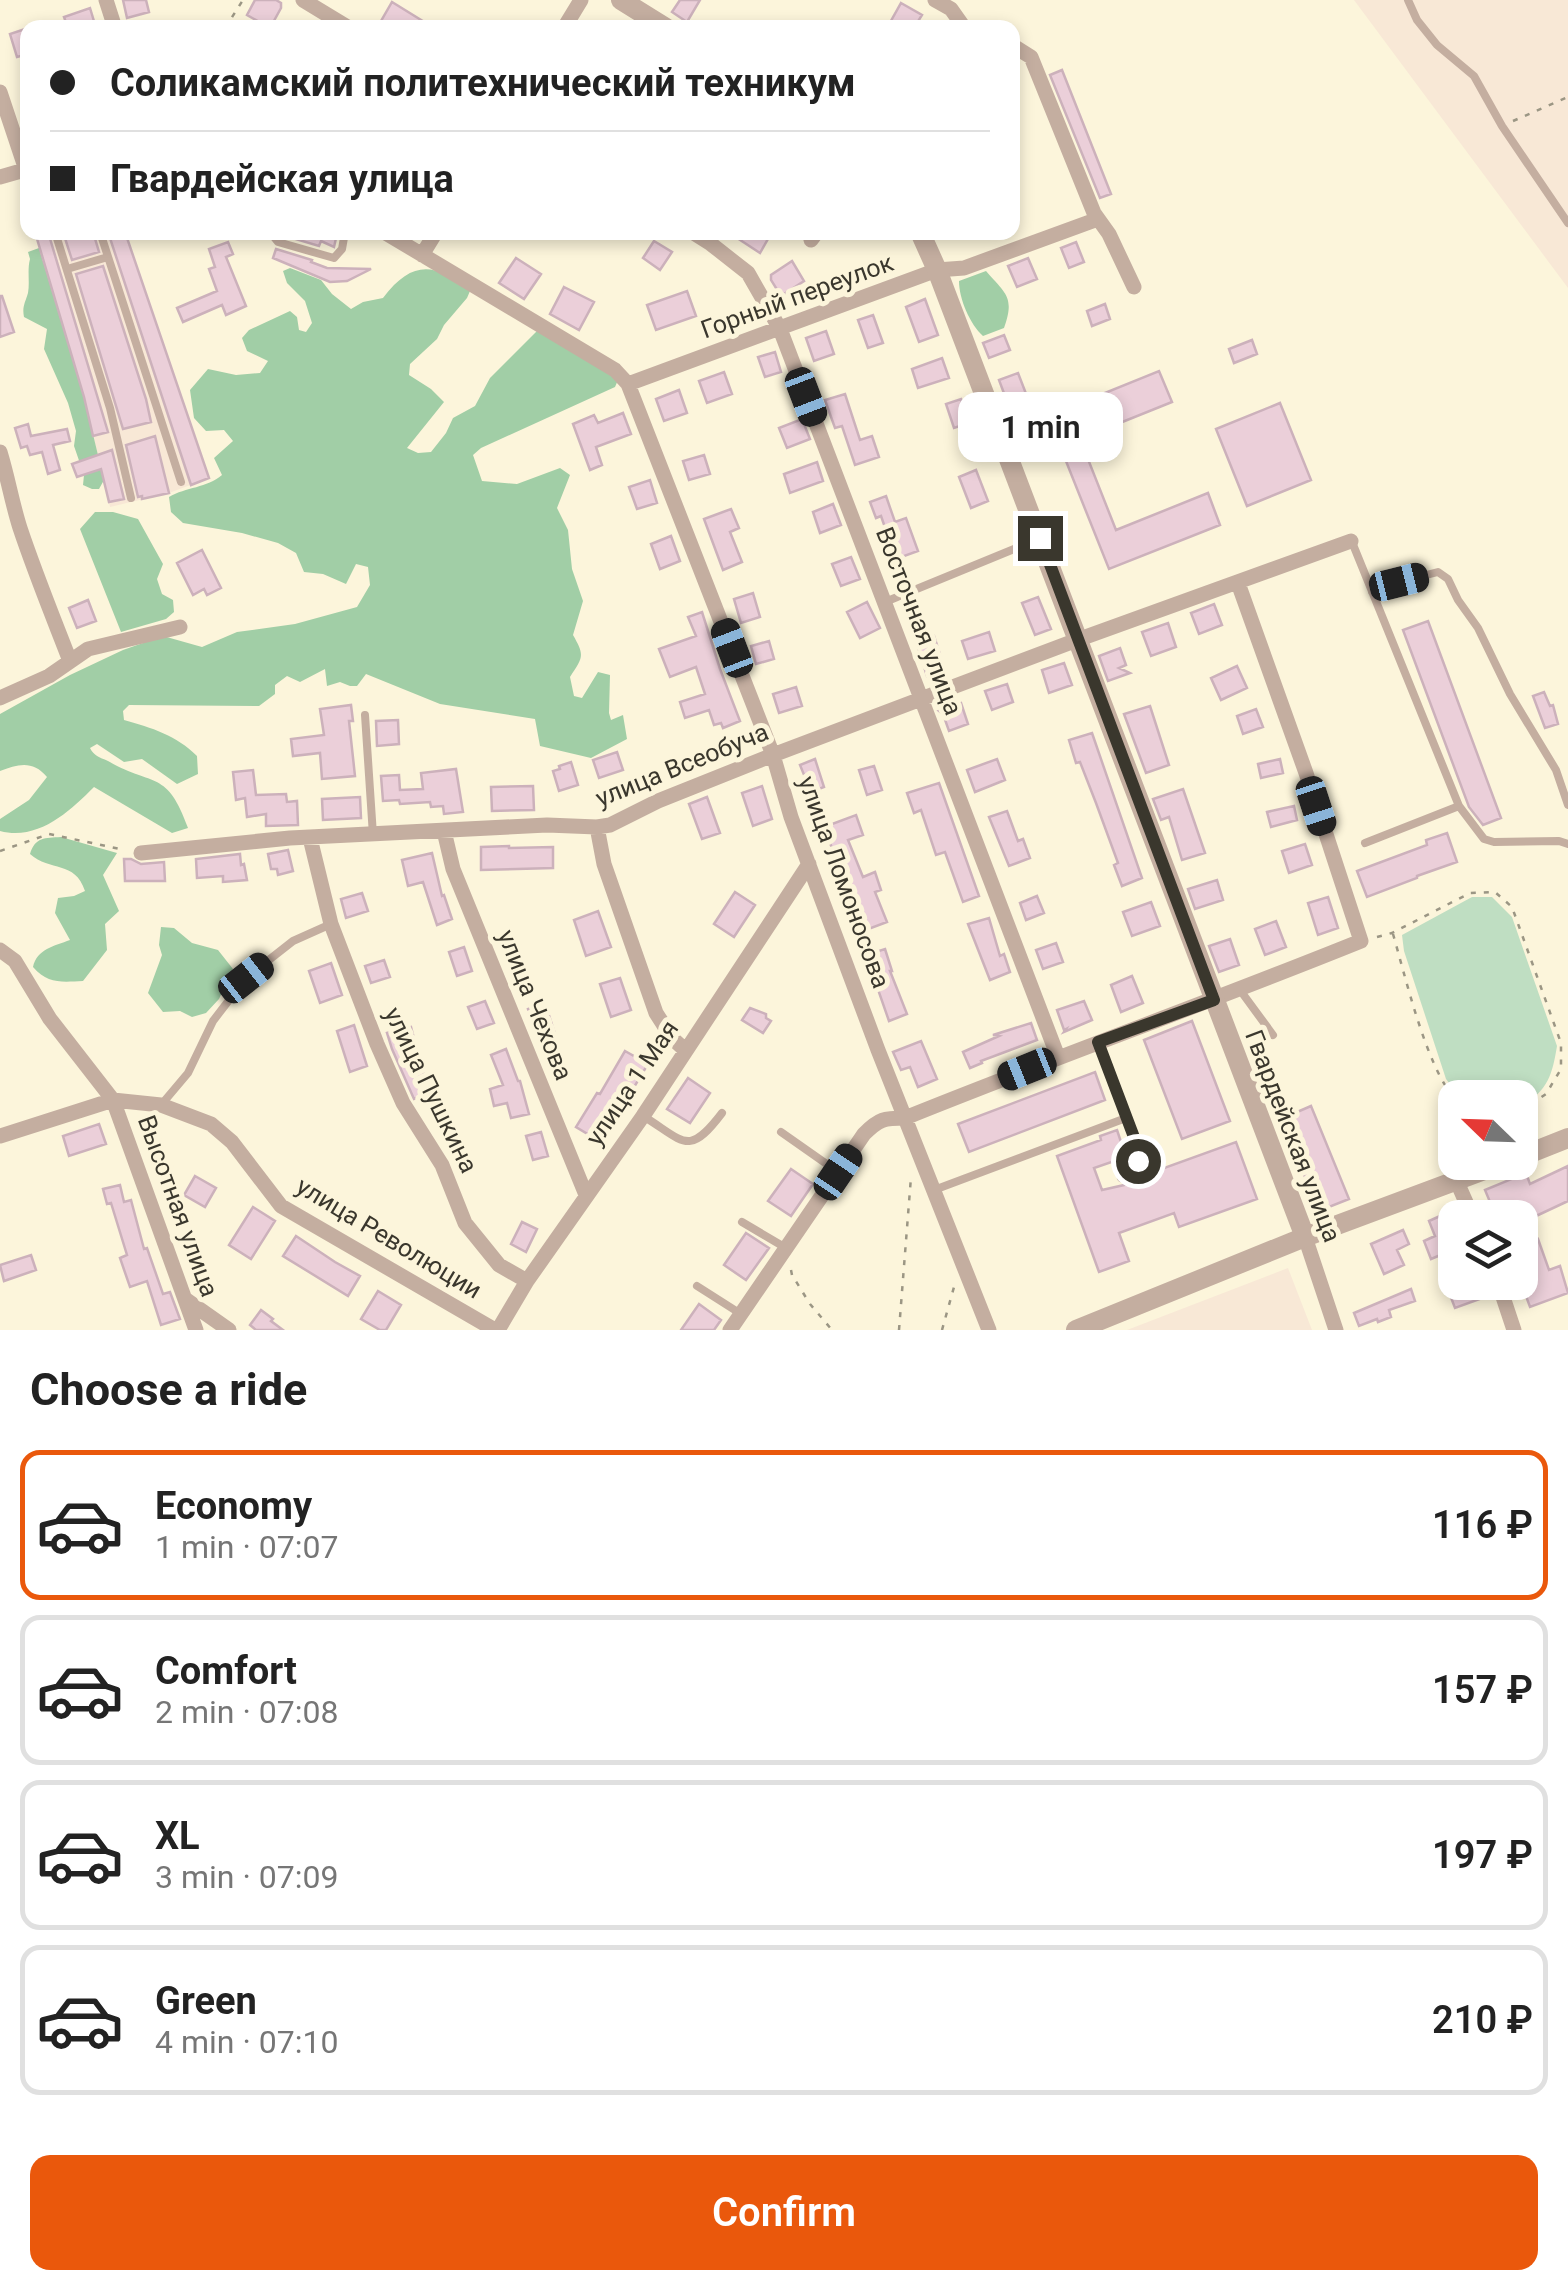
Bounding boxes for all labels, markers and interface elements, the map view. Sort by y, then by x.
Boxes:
text: Соликамский политехнический техникум [110,61,856,105]
text: Гвардейская улица [110,157,454,201]
street label: Горный переулок [697,248,898,344]
car [781,364,831,430]
callout: 1 min [958,393,1122,463]
text: 1 min [1000,408,1081,446]
route end [1018,516,1063,561]
street label: Восточная улица [870,523,968,719]
car [1366,560,1432,604]
car [707,615,757,681]
street label: улица Всеобуча [591,717,773,813]
street label: улица Ломоносова [792,772,896,992]
car [1292,773,1340,839]
street label: улица Чехова [492,926,578,1084]
car [213,948,279,1008]
street label: улица Пушкина [378,1002,484,1178]
street label: улица 1 Мая [580,1015,684,1151]
street label: Гвардейская улица [1239,1026,1347,1246]
car [994,1044,1060,1094]
north arrow [1438,1080,1538,1180]
map controls [1438,1080,1538,1300]
street label: Высотная улица [132,1111,224,1301]
car [809,1139,867,1205]
route start [1116,1139,1161,1184]
street label: улица Революции [291,1171,487,1305]
button: layers [1438,1200,1538,1300]
text: Choose a ride [30,1363,307,1416]
icon: car [35,1480,125,1570]
text: Economy [155,1484,312,1528]
text: 116 ₽ [1432,1503,1533,1547]
text: 1 min · 07:07 [155,1528,338,1566]
icon: car [35,1645,125,1735]
text: Comfort [155,1649,297,1693]
text: 157 ₽ [1432,1668,1533,1712]
text: 2 min · 07:08 [155,1693,338,1731]
icon: car [35,1810,125,1900]
text: XL [155,1814,200,1858]
text: 197 ₽ [1432,1833,1533,1877]
text: 3 min · 07:09 [155,1858,338,1896]
icon: car [35,1975,125,2065]
text: Green [155,1979,257,2023]
text: 210 ₽ [1432,1998,1533,2042]
text: 4 min · 07:10 [155,2023,338,2061]
button: Confirm [30,2155,1538,2270]

